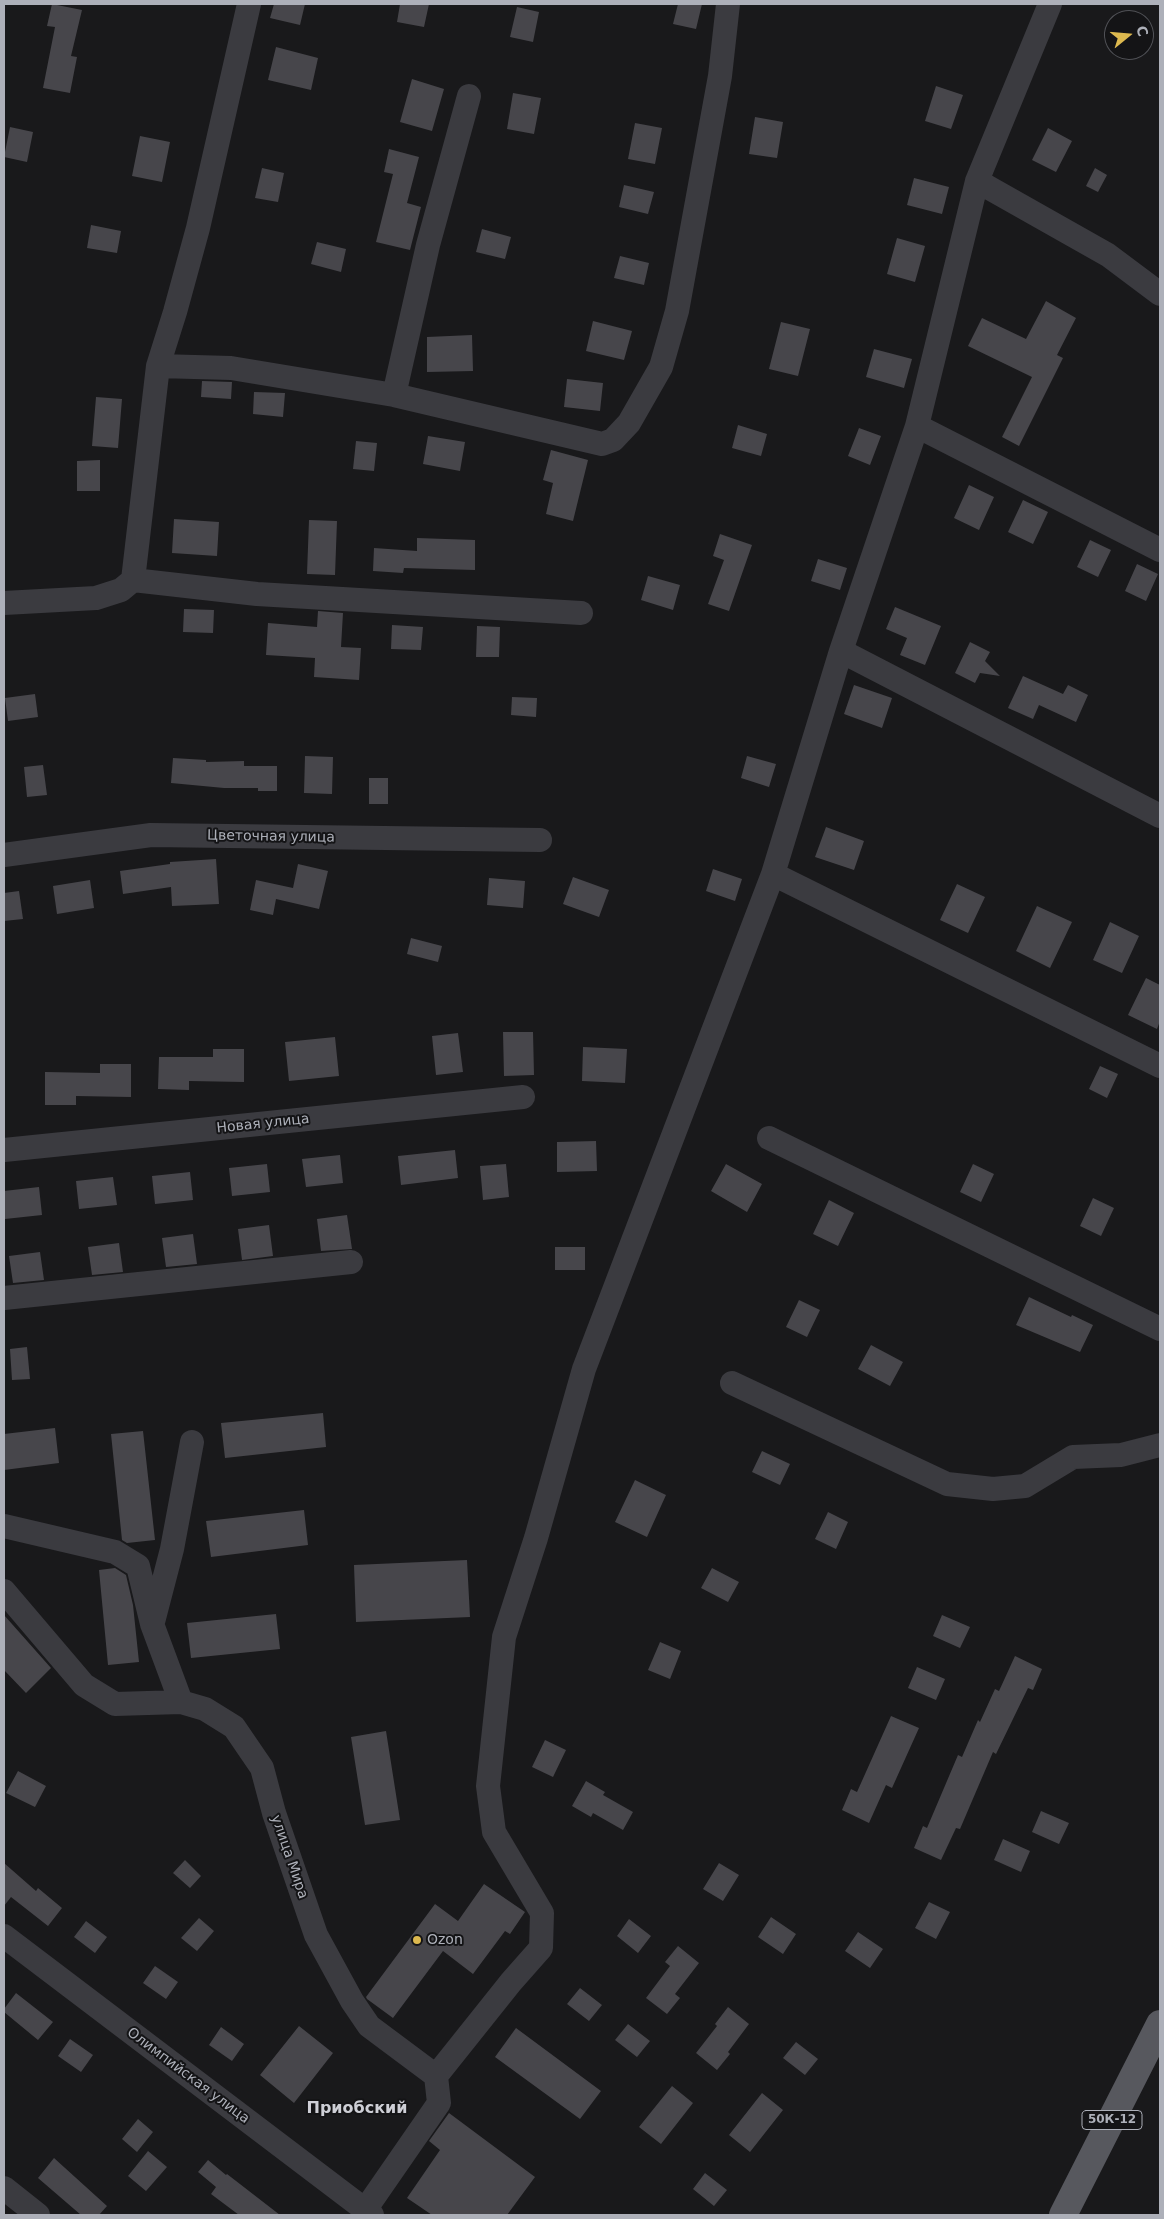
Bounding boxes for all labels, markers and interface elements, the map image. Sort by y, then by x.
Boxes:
north arrow [1104,10,1154,60]
text: С [1133,24,1152,38]
street label: Цветочная улица [207,827,335,847]
street label: Новая улица [216,1111,310,1137]
street label: улица Мира [267,1813,311,1901]
place label: Ozon [427,1932,463,1948]
marker: Ozon [411,1934,423,1946]
street label: Олимпийская улица [123,2024,253,2128]
district label: Приобский [307,2099,407,2119]
road number: 50К-12 [1082,2110,1142,2130]

